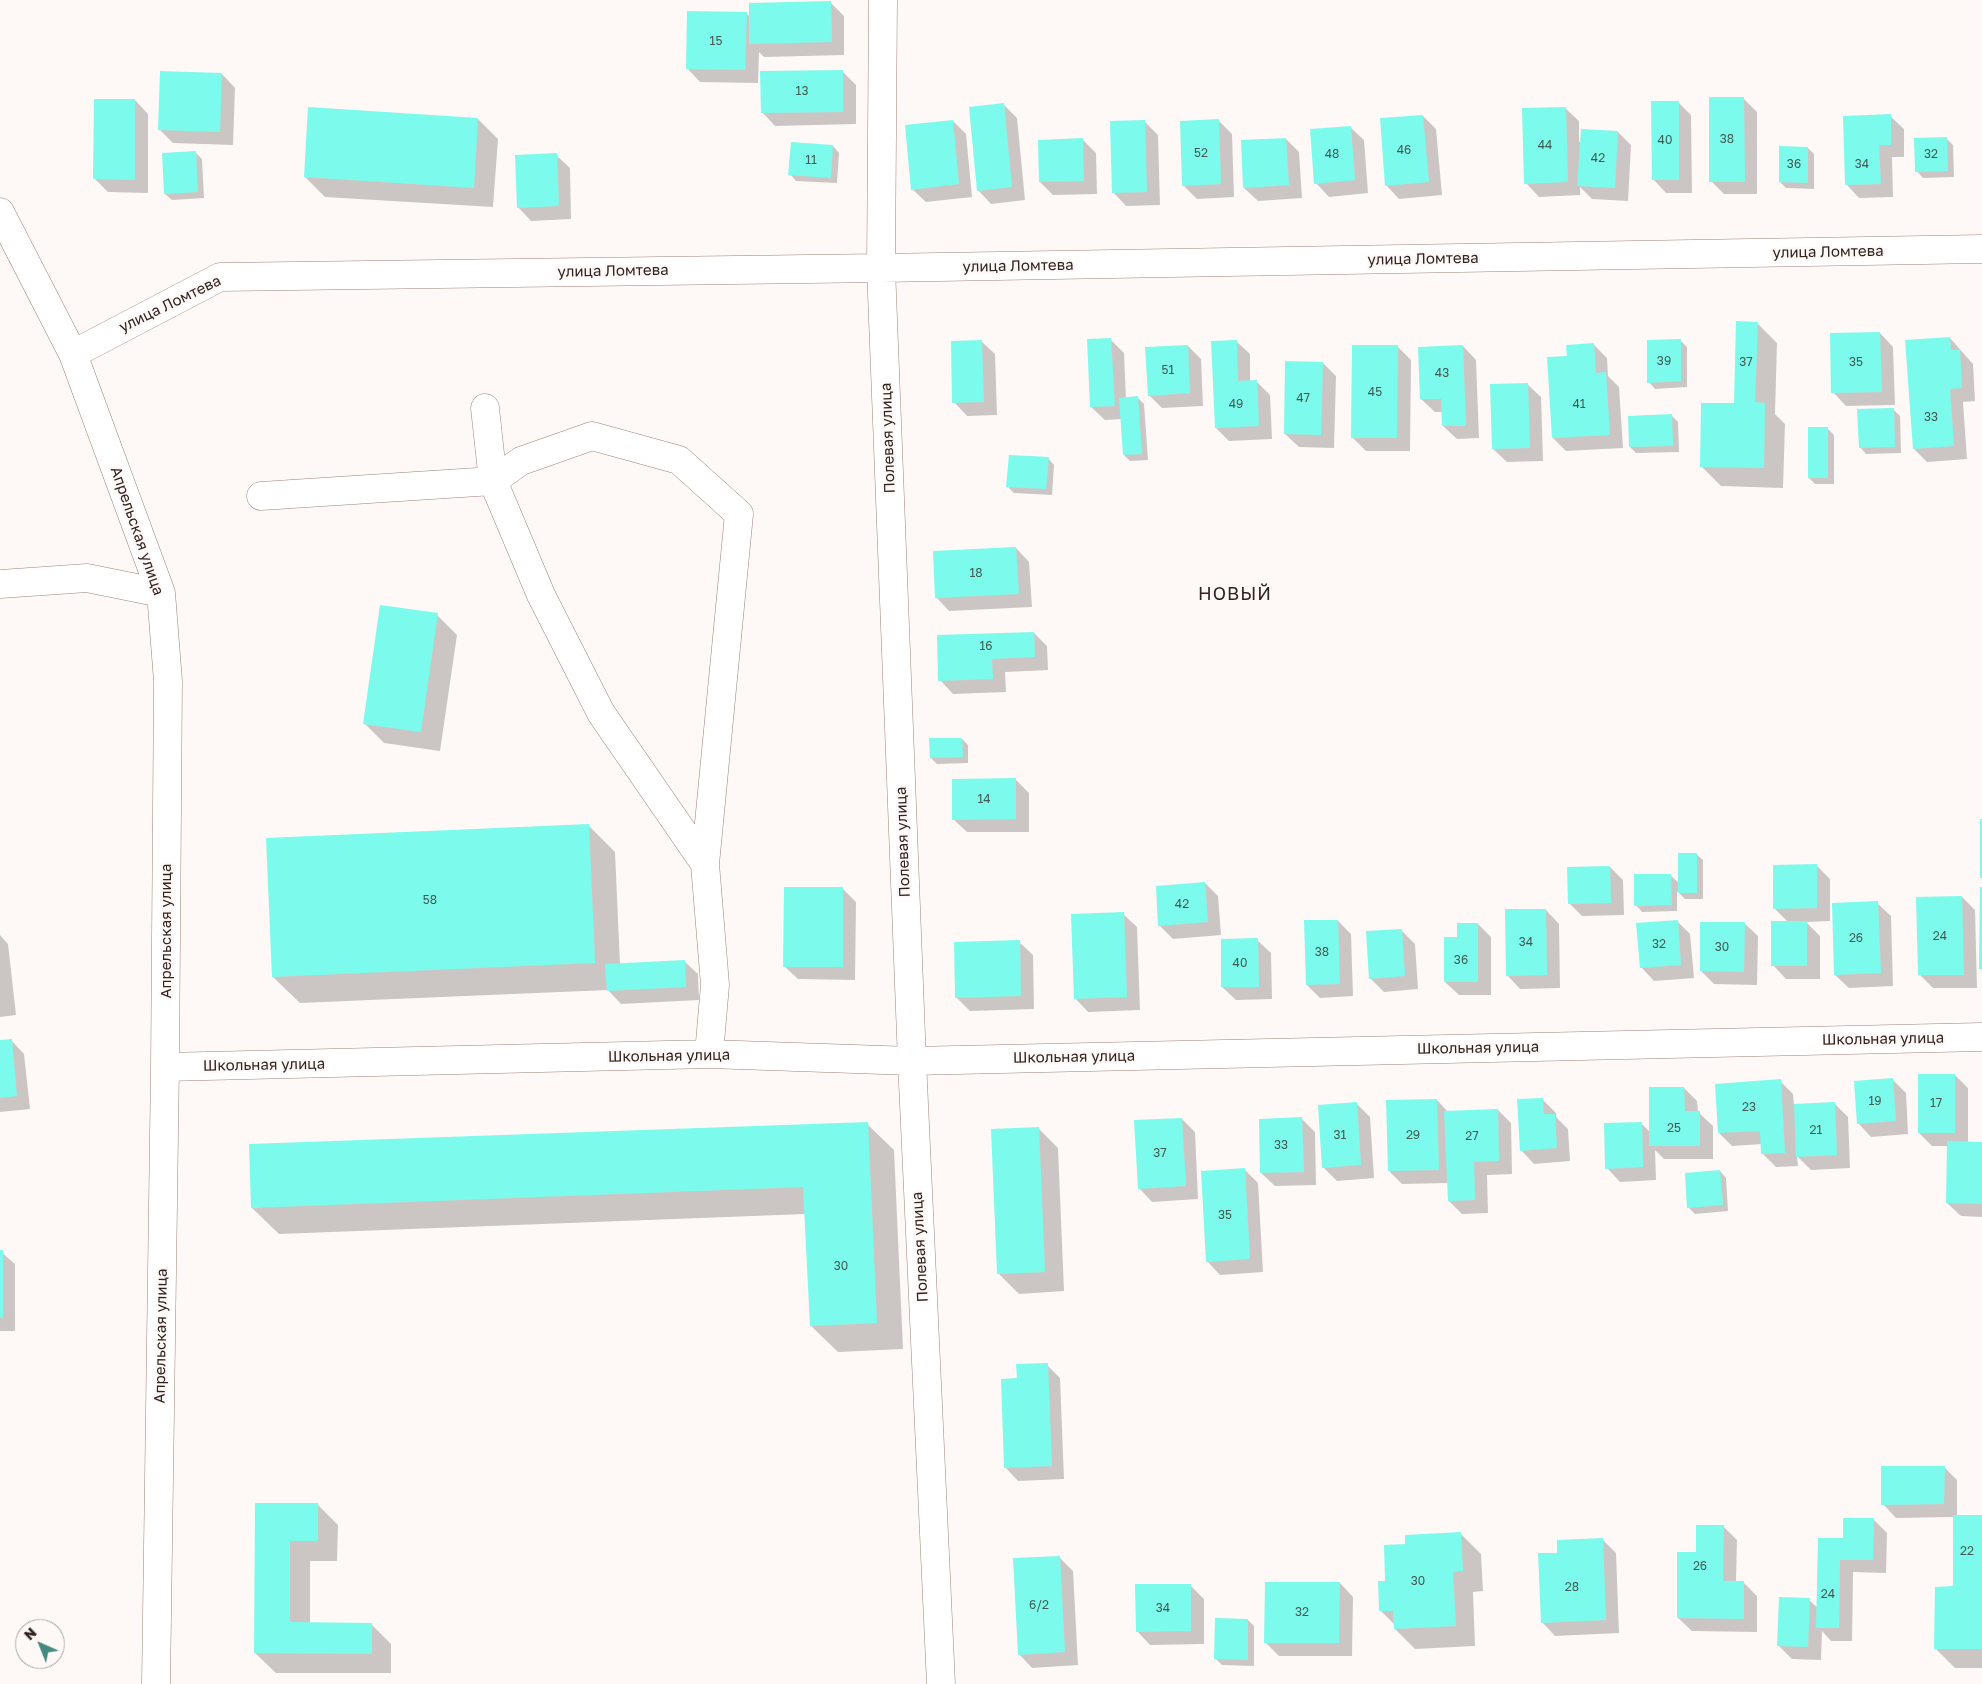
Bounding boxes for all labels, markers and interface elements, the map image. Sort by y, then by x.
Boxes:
house number: 15 [710,34,722,48]
house number: 13 [796,84,808,98]
house number: 38 [1720,132,1734,146]
house number: 40 [1658,133,1672,147]
house number: 44 [1538,138,1552,152]
house number: 46 [1397,143,1411,157]
house number: 52 [1194,146,1208,160]
house number: 48 [1325,147,1339,161]
house number: 32 [1924,147,1938,161]
house number: 42 [1591,151,1605,165]
house number: 11 [805,153,817,167]
house number: 36 [1787,157,1801,171]
house number: 34 [1855,157,1869,171]
street label: улица Ломтева [1772,242,1884,262]
street label: улица Ломтева [1367,249,1479,269]
street label: улица Ломтева [962,256,1074,276]
street label: улица Ломтева [557,261,669,281]
street label: улица Ломтева [116,272,224,336]
house number: 39 [1657,354,1671,368]
house number: 37 [1739,355,1753,369]
house number: 35 [1849,355,1863,369]
house number: 51 [1162,363,1174,377]
house number: 43 [1435,366,1449,380]
street label: Полевая улица [877,382,899,494]
house number: 45 [1368,385,1382,399]
house number: 47 [1296,391,1310,405]
house number: 49 [1229,397,1243,411]
house number: 41 [1572,397,1586,411]
house number: 33 [1924,410,1938,424]
street label: Апрельская улица [107,464,167,598]
house number: 18 [969,566,983,580]
district label: НОВЫЙ [1197,583,1273,605]
house number: 16 [979,639,993,653]
street label: Полевая улица [892,786,914,898]
house number: 14 [977,792,991,806]
street label: Апрельская улица [157,864,175,998]
house number: 58 [423,893,437,907]
house number: 42 [1175,897,1189,911]
house number: 24 [1933,929,1947,943]
house number: 26 [1849,931,1863,945]
house number: 34 [1519,935,1533,949]
house number: 32 [1652,937,1666,951]
house number: 30 [1715,940,1729,954]
house number: 38 [1315,945,1329,959]
house number: 36 [1454,953,1468,967]
house number: 40 [1233,956,1247,970]
street label: Школьная улица [1822,1029,1944,1049]
street label: Школьная улица [1417,1038,1539,1058]
street label: Школьная улица [608,1046,730,1066]
street label: Школьная улица [1013,1047,1135,1067]
street label: Школьная улица [203,1055,325,1075]
house number: 19 [1868,1094,1882,1108]
house number: 17 [1930,1096,1942,1110]
house number: 23 [1742,1100,1756,1114]
house number: 25 [1667,1121,1681,1135]
house number: 21 [1810,1123,1822,1137]
house number: 31 [1334,1128,1346,1142]
house number: 29 [1406,1128,1420,1142]
house number: 27 [1465,1129,1479,1143]
house number: 33 [1274,1138,1288,1152]
house number: 37 [1153,1146,1167,1160]
street label: Полевая улица [908,1191,932,1303]
house number: 35 [1218,1208,1232,1222]
house number: 30 [834,1259,848,1273]
street label: Апрельская улица [151,1268,171,1404]
house number: 22 [1960,1544,1974,1558]
house number: 26 [1693,1559,1707,1573]
house number: 30 [1411,1574,1425,1588]
house number: 28 [1565,1580,1579,1594]
house number: 24 [1821,1587,1835,1601]
house number: 6/2 [1029,1598,1049,1612]
house number: 34 [1156,1601,1170,1615]
house number: 32 [1295,1605,1309,1619]
north arrow [15,1619,65,1669]
text: N [20,1624,40,1643]

